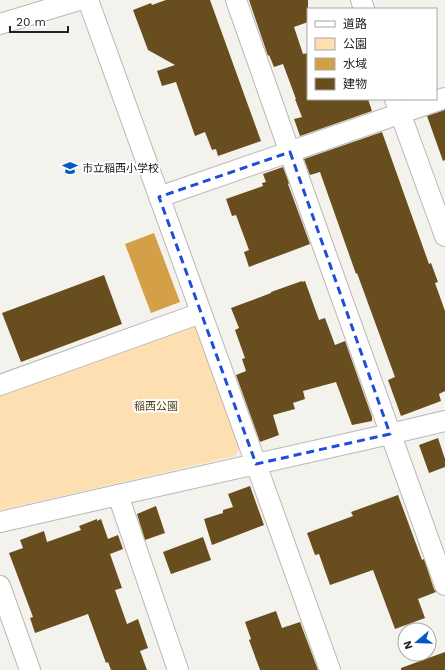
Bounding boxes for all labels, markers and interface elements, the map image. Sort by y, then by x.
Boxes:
scale bar [10,8,68,34]
legend [307,8,437,100]
text: 20 m [16,15,46,29]
text: 道路 [343,17,367,31]
text: 公園 [343,37,367,51]
text: 水域 [343,57,367,71]
text: 建物 [343,77,367,91]
school or university icon: 市立稲西小学校 [61,159,79,177]
place label: 市立稲西小学校 [82,162,159,175]
park label: 稲西公園 [134,400,178,413]
north arrow [397,622,437,662]
text: N [401,639,415,651]

